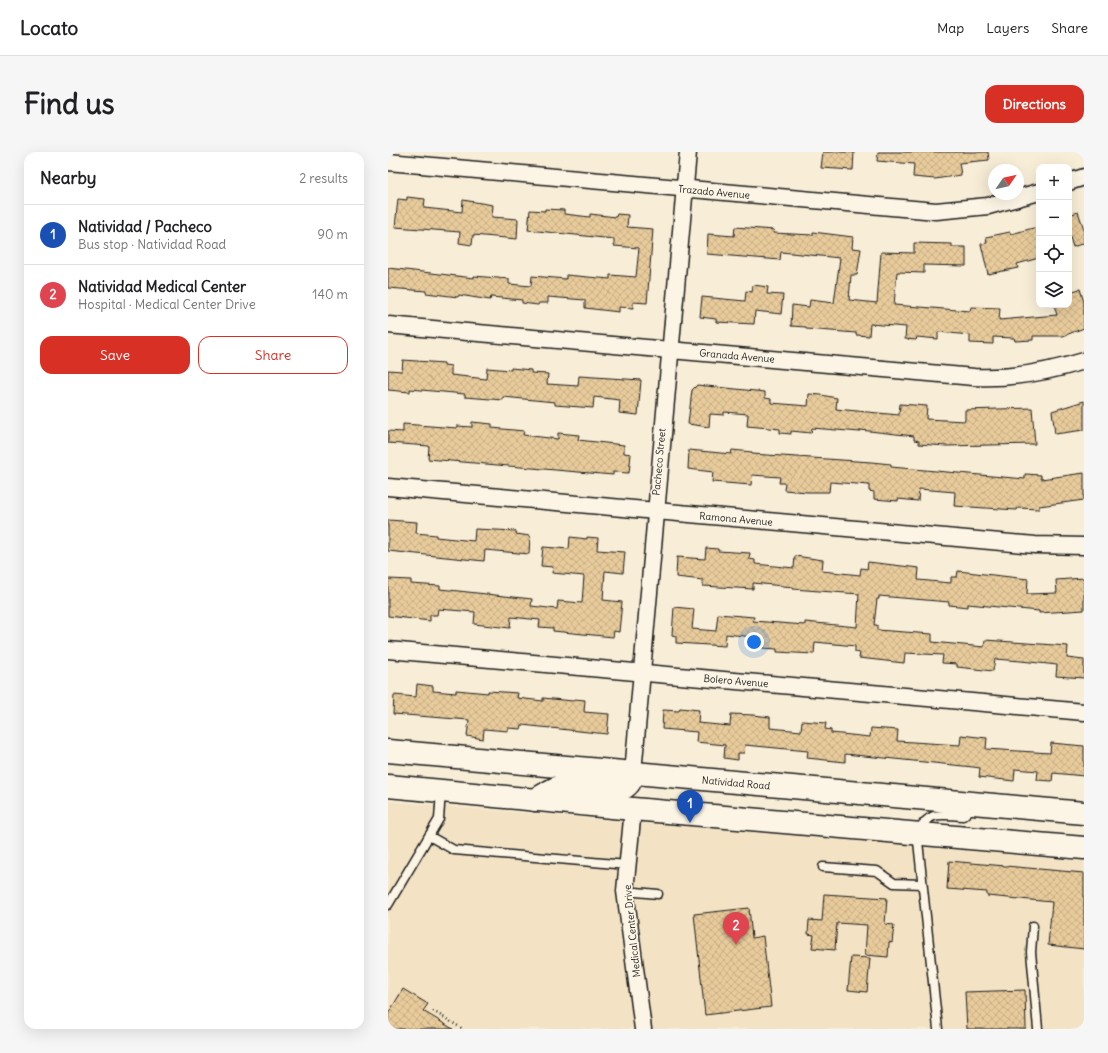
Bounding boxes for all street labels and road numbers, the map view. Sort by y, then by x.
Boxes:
street label: Trazado Avenue [678,182,750,202]
street label: Granada Avenue [699,346,775,366]
street label: Pacheco Street [650,427,668,496]
street label: Ramona Avenue [699,509,773,529]
street label: Bolero Avenue [703,672,769,690]
street label: Natividad Road [701,774,771,792]
street label: Medical Center Drive [621,884,643,978]

